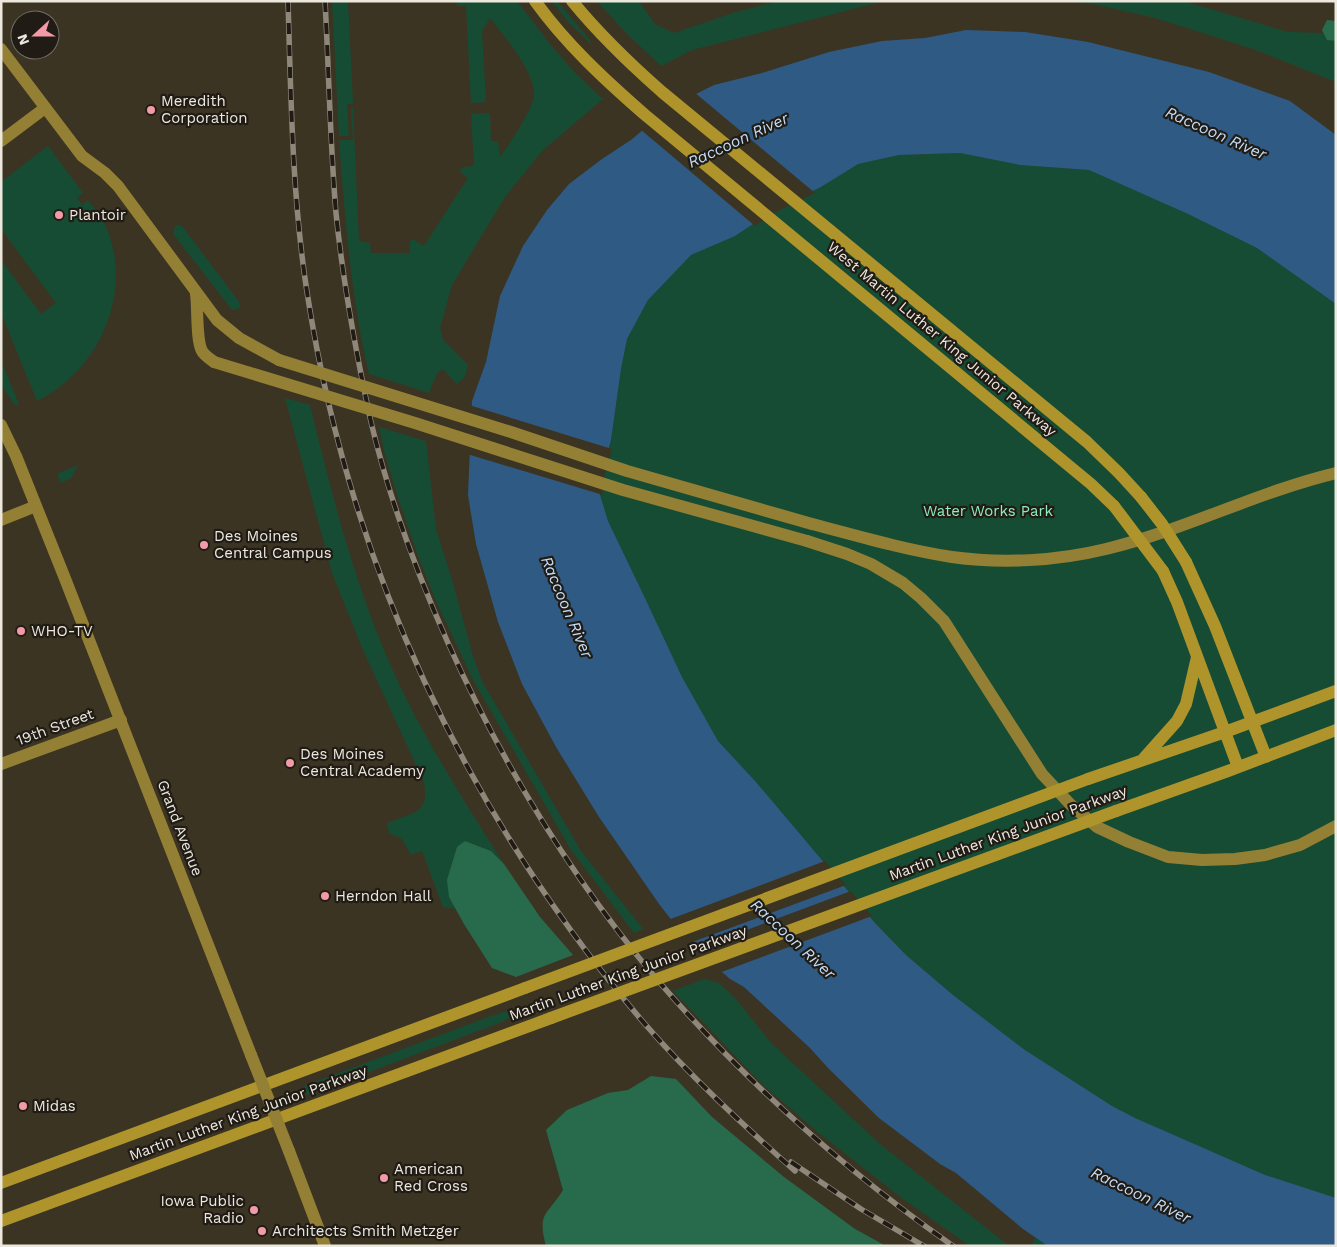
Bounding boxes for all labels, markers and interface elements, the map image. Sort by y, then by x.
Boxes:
north arrow [10,10,60,60]
text: N [14,32,32,47]
place label: Meredith Corporation [161,92,247,127]
water label: Raccoon River [1163,102,1270,164]
marker: Meredith Corporation [145,104,157,116]
water label: Raccoon River [685,108,792,172]
place label: Plantoir [69,206,126,224]
marker: Plantoir [53,209,65,221]
street label: West Martin Luther King Junior Parkway [824,238,1060,440]
park label: Water Works Park [923,502,1054,520]
place label: Des Moines Central Campus [214,527,332,562]
marker: Des Moines Central Campus [198,539,210,551]
water label: Raccoon River [537,553,597,661]
place label: WHO-TV [31,622,93,640]
marker: WHO-TV [15,625,27,637]
street label: 19th Street [14,704,97,749]
place label: Des Moines Central Academy [300,745,424,780]
marker: Des Moines Central Academy [284,757,296,769]
street label: Grand Avenue [153,777,207,879]
street label: Martin Luther King Junior Parkway [887,781,1130,885]
place label: Herndon Hall [335,887,432,905]
marker: Herndon Hall [319,890,331,902]
water label: Raccoon River [747,895,840,984]
street label: Martin Luther King Junior Parkway [507,921,750,1025]
street label: Martin Luther King Junior Parkway [127,1061,370,1165]
place label: Midas [33,1097,76,1115]
marker: Midas [17,1100,29,1112]
place label: American Red Cross [394,1160,468,1195]
water label: Raccoon River [1088,1163,1195,1228]
marker: American Red Cross [378,1172,390,1184]
place label: Iowa Public Radio [160,1192,244,1227]
marker: Iowa Public Radio [248,1204,260,1216]
place label: Architects Smith Metzger [272,1222,459,1240]
marker: Architects Smith Metzger [256,1225,268,1237]

